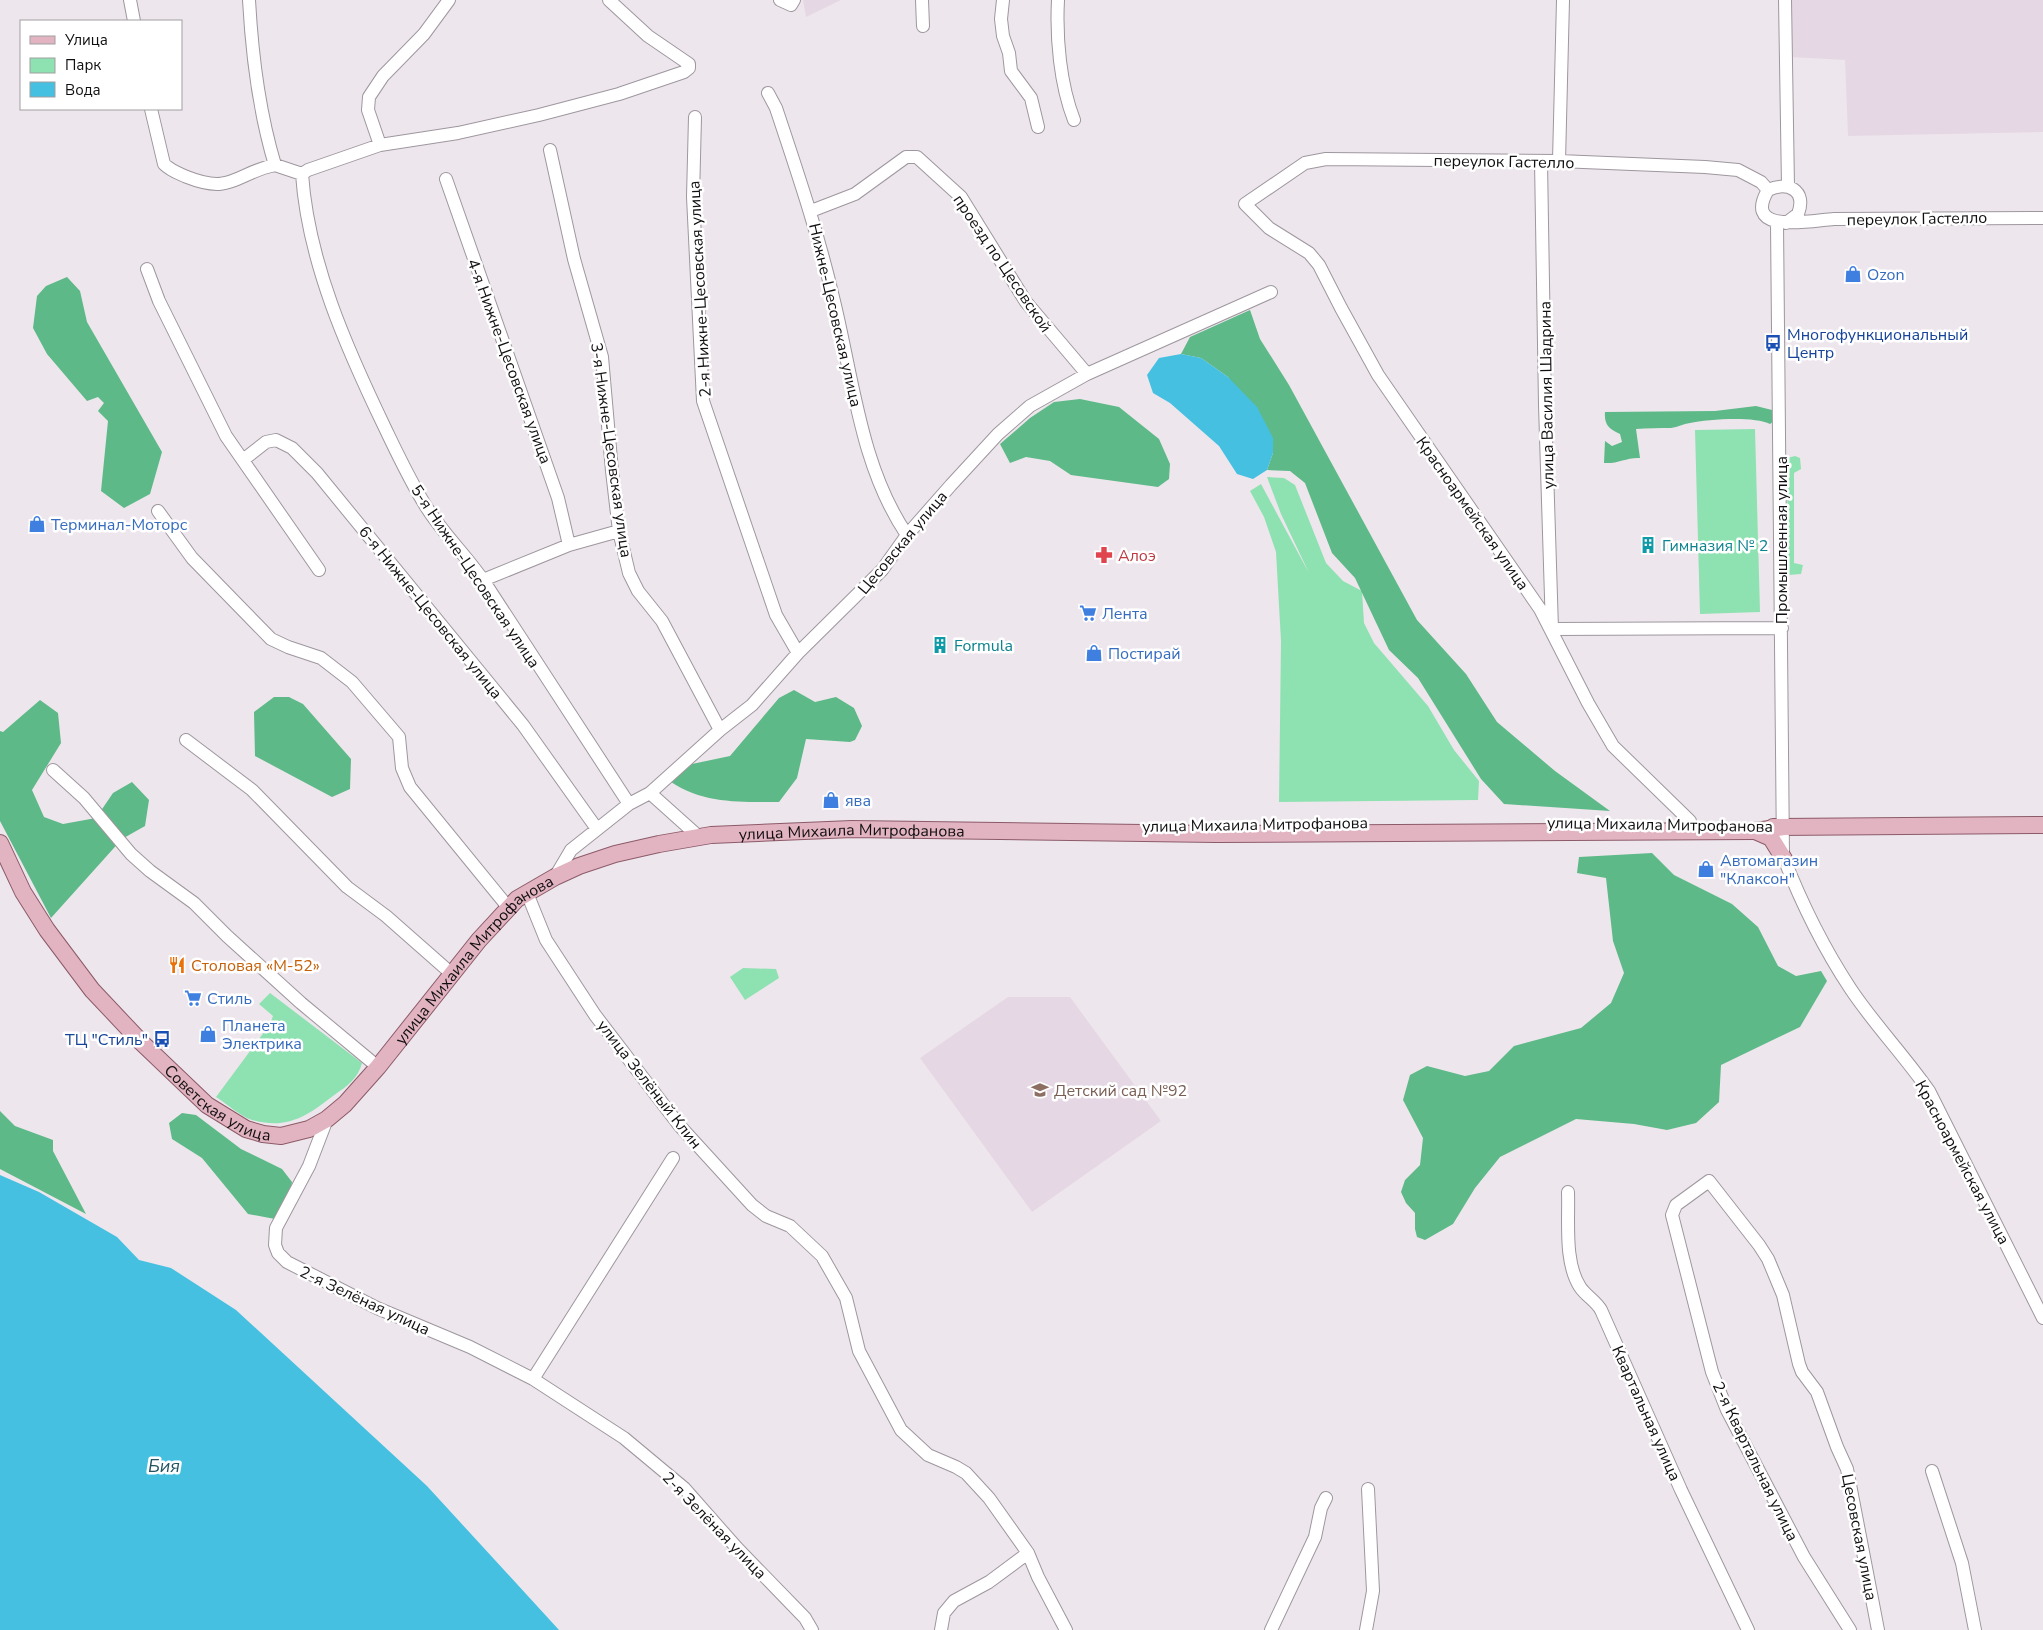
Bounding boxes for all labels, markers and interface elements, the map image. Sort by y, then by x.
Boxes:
legend [20,20,182,110]
text: Улица [64,30,108,50]
text: Парк [65,55,101,75]
text: Вода [65,80,101,100]
street label: переулок Гастелло [1433,150,1574,174]
street label: 2-я Нижне-Цесовская улица [683,180,717,398]
street label: проезд по Цесовской [948,190,1057,337]
street label: переулок Гастелло [1847,207,1988,231]
street label: Нижне-Цесовская улица [803,221,867,409]
street label: 4-я Нижне-Цесовская улица [462,256,556,467]
shop icon: Ozon [1843,264,1863,284]
place label: Ozon [1867,264,1905,286]
street label: улица Василия Шадрина [1534,301,1560,489]
place label: Многофункциональный Центр [1787,324,1968,364]
bus stop icon: Многофункциональный Центр [1763,333,1783,353]
street label: 3-я Нижне-Цесовская улица [585,341,637,559]
street label: Красноармейская улица [1411,432,1534,595]
street label: Промышленная улица [1771,456,1793,624]
street label: 5-я Нижне-Цесовская улица [405,480,545,673]
street label: Цесовская улица [853,486,953,599]
shop icon: Терминал-Моторс [27,514,47,534]
place label: Терминал-Моторс [51,514,188,536]
street label: 6-я Нижне-Цесовская улица [353,521,507,704]
building icon: Гимназия № 2 [1638,535,1658,555]
place label: Гимназия № 2 [1662,535,1768,557]
pharmacy icon: Алоэ [1094,545,1114,565]
place label: Алоэ [1118,545,1156,567]
supermarket icon: Лента [1078,603,1098,623]
place label: Лента [1102,603,1148,625]
building icon: Formula [930,635,950,655]
place label: Formula [954,635,1013,657]
shop icon: Постирай [1084,643,1104,663]
place label: Постирай [1108,643,1181,665]
shop icon: ява [821,790,841,810]
place label: ява [845,790,871,812]
street label: улица Михаила Митрофанова [1142,812,1368,838]
street label: улица Михаила Митрофанова [1547,812,1773,838]
street label: улица Михаила Митрофанова [738,819,965,846]
place label: Автомагазин "Клаксон" [1720,850,1818,890]
shop icon: Автомагазин "Клаксон" [1696,859,1716,879]
street label: улица Михаила Митрофанова [390,870,558,1049]
restaurant icon: Столовая «М-52» [167,955,187,975]
place label: Столовая «М-52» [191,955,320,977]
supermarket icon: Стиль [183,988,203,1008]
place label: Стиль [207,988,252,1010]
place label: Планета Электрика [222,1015,302,1055]
street label: улица Зелёный Клин [592,1016,707,1154]
shop icon: Планета Электрика [198,1024,218,1044]
place label: ТЦ "Стиль" [65,1029,148,1051]
bus stop icon: ТЦ "Стиль" [152,1029,172,1049]
street label: Советская улица [159,1060,272,1147]
street label: Красноармейская улица [1909,1077,2015,1248]
school or university icon: Детский сад №92 [1030,1080,1050,1100]
place label: Детский сад №92 [1054,1080,1187,1102]
street label: 2-я Зелёная улица [296,1261,433,1341]
street label: Квартальная улица [1606,1342,1686,1485]
street label: 2-я Квартальная улица [1707,1378,1803,1545]
water label: Бия [148,1454,180,1478]
street label: 2-я Зелёная улица [657,1467,771,1584]
street label: Цесовская улица [1836,1472,1882,1602]

